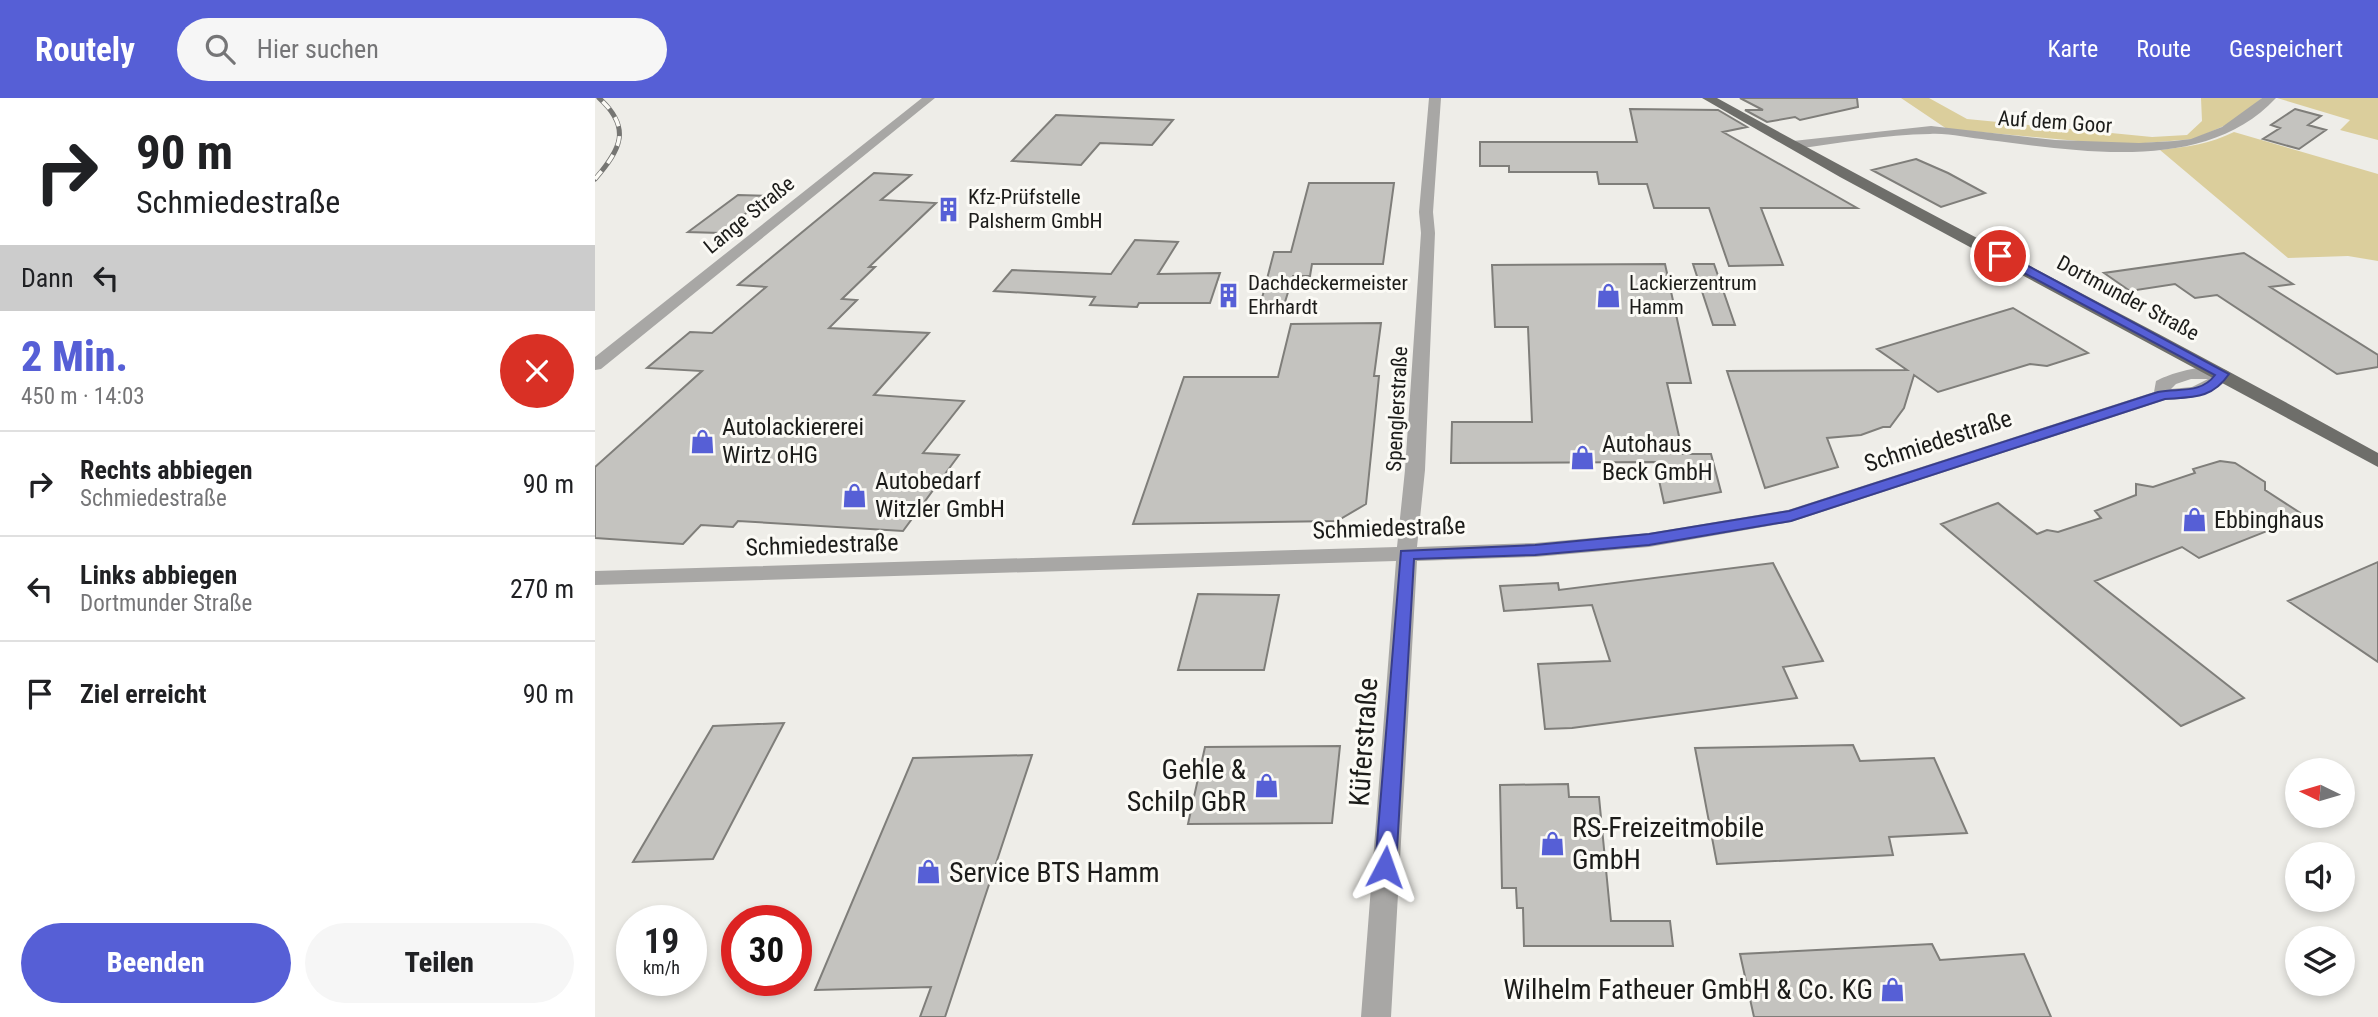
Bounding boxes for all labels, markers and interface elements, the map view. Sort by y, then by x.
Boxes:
search box [177,18,667,81]
text: Routely [35,30,135,69]
icon: search [201,30,239,68]
text: Hier suchen [257,34,379,64]
text: Karte [2048,35,2098,63]
text: Route [2136,35,2191,63]
text: Gespeichert [2229,35,2343,63]
street label: Auf dem Goor [1997,106,2113,138]
text: 90 m [136,124,233,181]
icon: right [21,126,112,217]
street label: Lange Straße [699,171,799,259]
text: Schmiedestraße [136,183,340,221]
place label: Kfz-Prüfstelle Palsherm GmbH [968,185,1103,233]
building icon: Kfz-Prüfstelle Palsherm GmbH [934,195,962,223]
pin [1970,226,2030,286]
icon: arrive [1981,237,2019,275]
street label: Dortmunder Straße [2053,250,2203,346]
icon: left [87,259,125,297]
text: Dann [21,263,73,293]
place label: Dachdeckermeister Ehrhardt [1248,271,1408,319]
place label: Lackierzentrum Hamm [1629,271,1757,319]
building icon: Dachdeckermeister Ehrhardt [1214,281,1242,309]
shop icon: Lackierzentrum Hamm [1595,281,1623,309]
text: 2 Min. [21,332,128,381]
button: close [500,334,574,408]
street label: Spenglerstraße [1382,346,1412,472]
text: 450 m · 14:03 [21,383,145,410]
street label: Schmiedestraße [1861,404,2015,478]
place label: Autolackiererei Wirtz oHG [722,413,864,469]
shop icon: Autolackiererei Wirtz oHG [688,427,716,455]
place label: Autohaus Beck GmbH [1602,430,1713,486]
shop icon: Autohaus Beck GmbH [1568,444,1596,472]
text: Rechts abbiegen [80,455,253,485]
icon: right [21,465,59,503]
place label: Autobedarf Witzler GmbH [875,467,1005,523]
text: 90 m [523,469,574,499]
shop icon: Autobedarf Witzler GmbH [841,481,869,509]
text: Schmiedestraße [80,485,227,512]
shop icon: Ebbinghaus [2180,506,2208,534]
place label: Ebbinghaus [2214,506,2324,534]
street label: Schmiedestraße [1312,511,1466,545]
street label: Schmiedestraße [745,528,899,562]
text: Links abbiegen [80,560,237,590]
icon: left [21,570,59,608]
text: 270 m [510,574,574,604]
text: Dortmunder Straße [80,590,252,617]
icon: arrive [21,675,59,713]
street label: Küferstraße [1343,677,1384,807]
text: Ziel erreicht [80,679,206,709]
text: 90 m [523,679,574,709]
place label: Gehle & Schilp GbR [1127,753,1246,818]
north arrow [2285,758,2355,828]
map controls [2285,758,2355,996]
shop icon: Gehle & Schilp GbR [1252,771,1280,799]
place label: RS-Freizeitmobile GmbH [1572,811,1764,876]
shop icon: RS-Freizeitmobile GmbH [1538,829,1566,857]
position arrow [1348,830,1422,904]
button: sound [2285,842,2355,912]
place label: Service BTS Hamm [949,856,1159,889]
shop icon: Service BTS Hamm [915,858,943,886]
speed limit sign: 30 [721,905,812,996]
text: 19 [644,921,679,962]
button: Beenden [21,923,291,1003]
button: Teilen [305,923,574,1003]
button: layers [2285,926,2355,996]
text: km/h [643,957,680,978]
place label: Wilhelm Fatheuer GmbH & Co. KG [1503,973,1873,1006]
shop icon: Wilhelm Fatheuer GmbH & Co. KG [1879,975,1907,1003]

